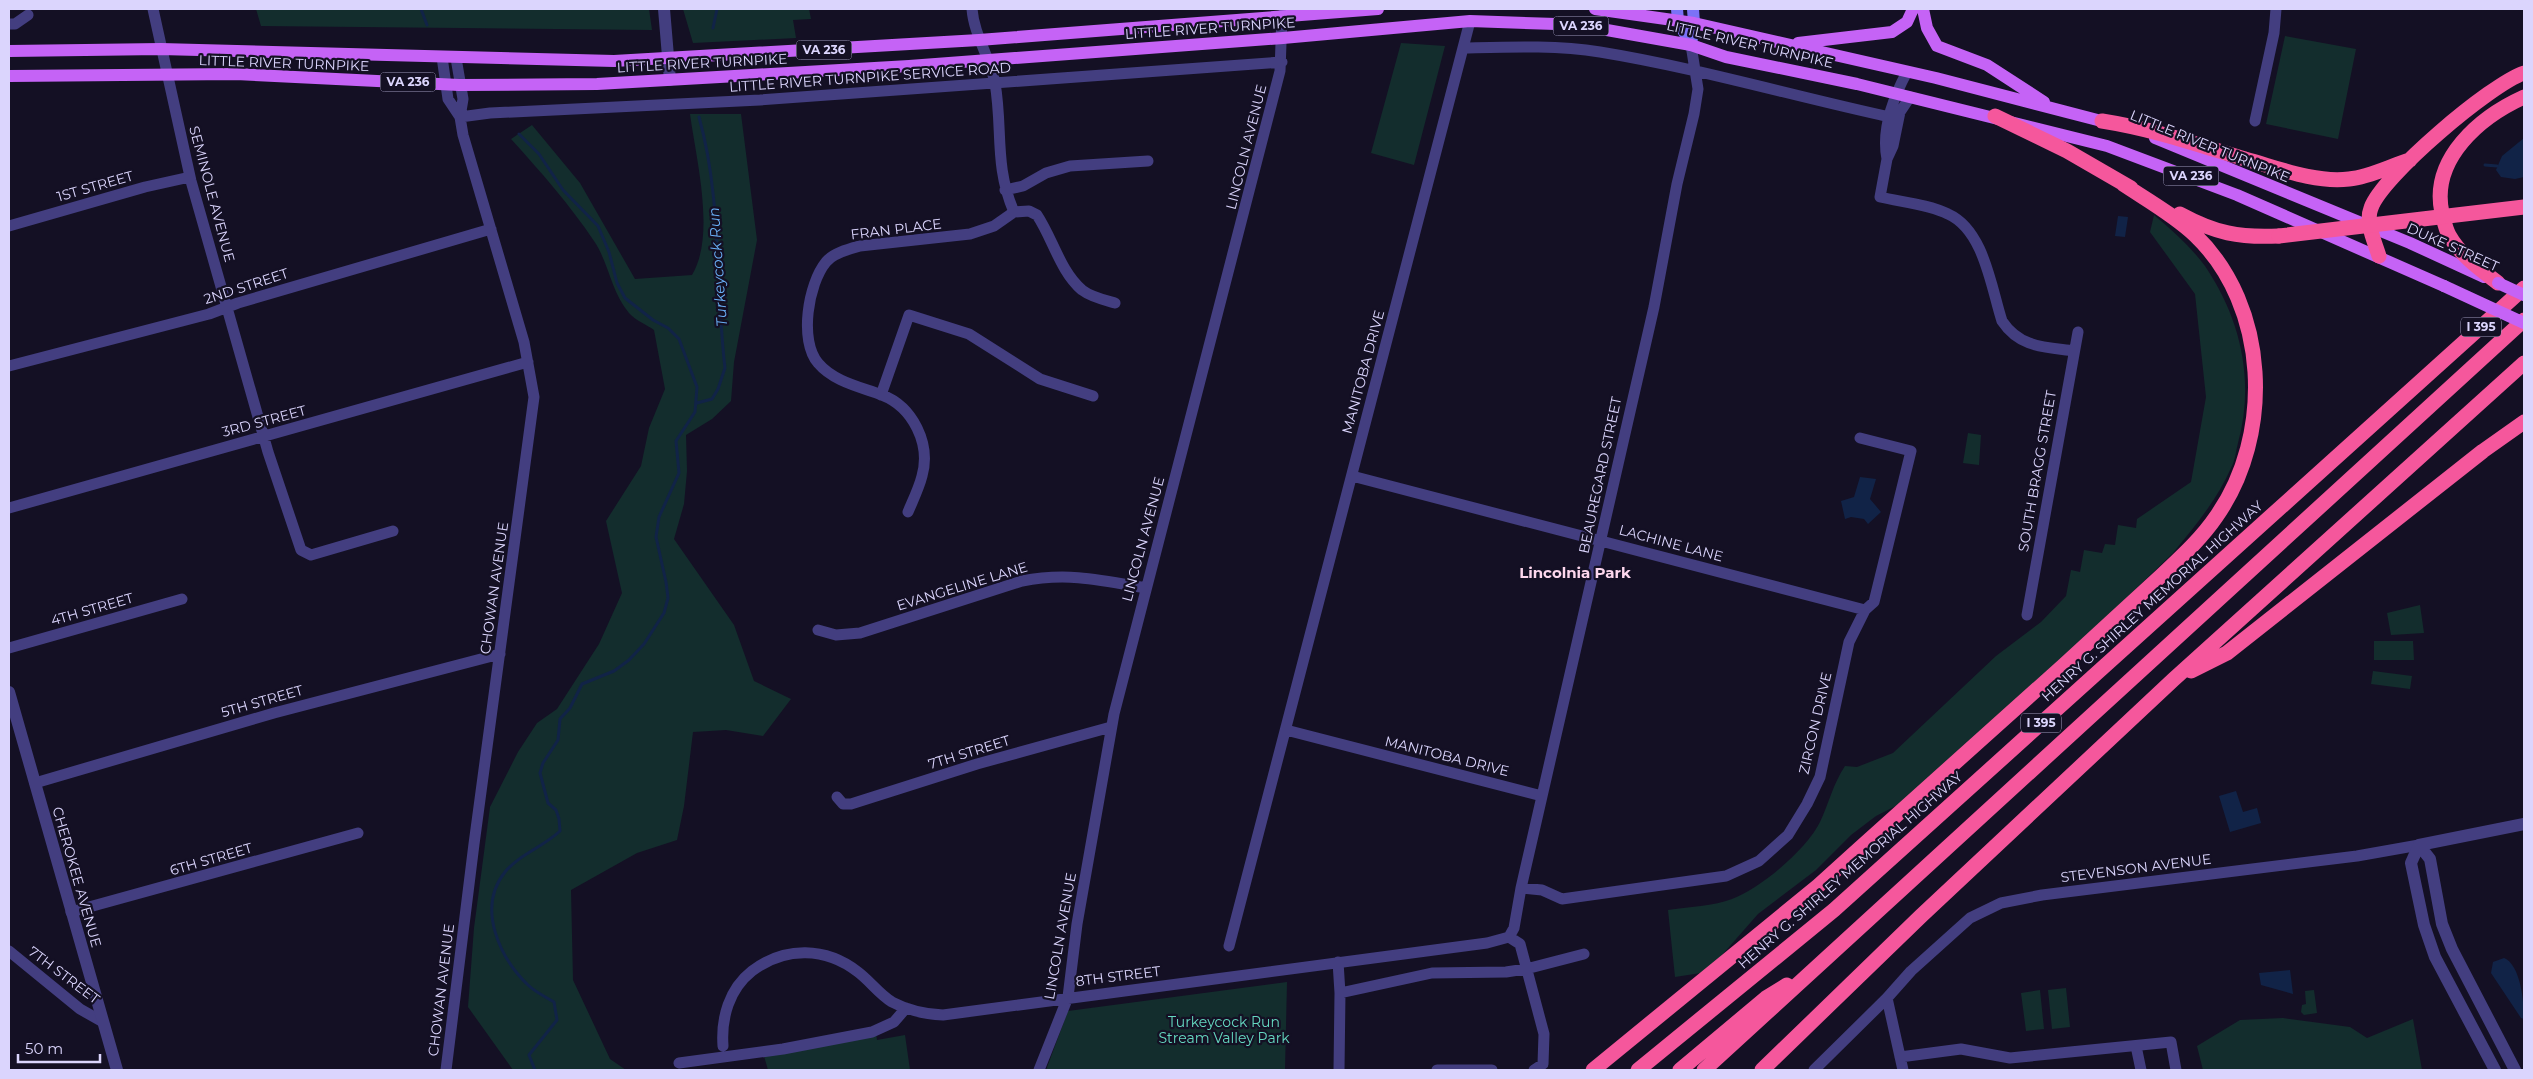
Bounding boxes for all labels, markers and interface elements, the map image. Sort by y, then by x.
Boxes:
street label: LITTLE RIVER TURNPIKE [1124,13,1296,43]
road number: VA 236 [1554,16,1608,36]
street label: LITTLE RIVER TURNPIKE [1665,16,1835,72]
road number: VA 236 [796,40,852,60]
street label: LITTLE RIVER TURNPIKE [616,50,788,76]
street label: LITTLE RIVER TURNPIKE [198,51,370,75]
street label: LITTLE RIVER TURNPIKE SERVICE ROAD [728,58,1012,96]
road number: VA 236 [380,72,436,91]
street label: LINCOLN AVENUE [1222,82,1270,212]
street label: LITTLE RIVER TURNPIKE [2127,106,2293,186]
street label: SEMINOLE AVENUE [185,124,239,264]
street label: 1ST STREET [55,167,135,205]
road number: VA 236 [2164,167,2218,186]
water label: Turkeycock Run [704,207,731,327]
street label: FRAN PLACE [850,214,942,244]
street label: DUKE STREET [2404,219,2502,275]
street label: 2ND STREET [201,264,291,308]
street label: MANITOBA DRIVE [1338,308,1388,436]
road number: I 395 [2461,318,2501,337]
street label: SOUTH BRAGG STREET [2014,389,2060,553]
street label: BEAUREGARD STREET [1575,395,1625,555]
street label: 3RD STREET [220,401,308,441]
street label: LINCOLN AVENUE [1118,475,1168,603]
street label: HENRY G. SHIRLEY MEMORIAL HIGHWAY [2038,497,2267,705]
street label: LACHINE LANE [1617,520,1725,566]
street label: CHOWAN AVENUE [476,521,512,655]
street label: EVANGELINE LANE [894,558,1030,614]
district label: Lincolnia Park [1519,563,1631,582]
street label: 4TH STREET [49,589,135,629]
street label: ZIRCON DRIVE [1794,670,1836,776]
street label: 5TH STREET [219,681,305,721]
road number: I 395 [2021,714,2061,732]
street label: 7TH STREET [926,731,1012,773]
street label: MANITOBA DRIVE [1383,732,1511,780]
street label: HENRY G. SHIRLEY MEMORIAL HIGHWAY [1734,767,1966,972]
street label: CHEROKEE AVENUE [48,805,106,949]
street label: 6TH STREET [168,839,254,879]
street label: STEVENSON AVENUE [2060,850,2212,886]
street label: LINCOLN AVENUE [1040,871,1080,1001]
street label: CHOWAN AVENUE [424,923,458,1057]
street label: 7TH STREET [25,942,103,1008]
street label: 8TH STREET [1075,962,1161,990]
park label: Turkeycock Run Stream Valley Park [1158,1013,1290,1047]
scale bar [18,1032,100,1064]
text: 50 m [25,1039,63,1058]

